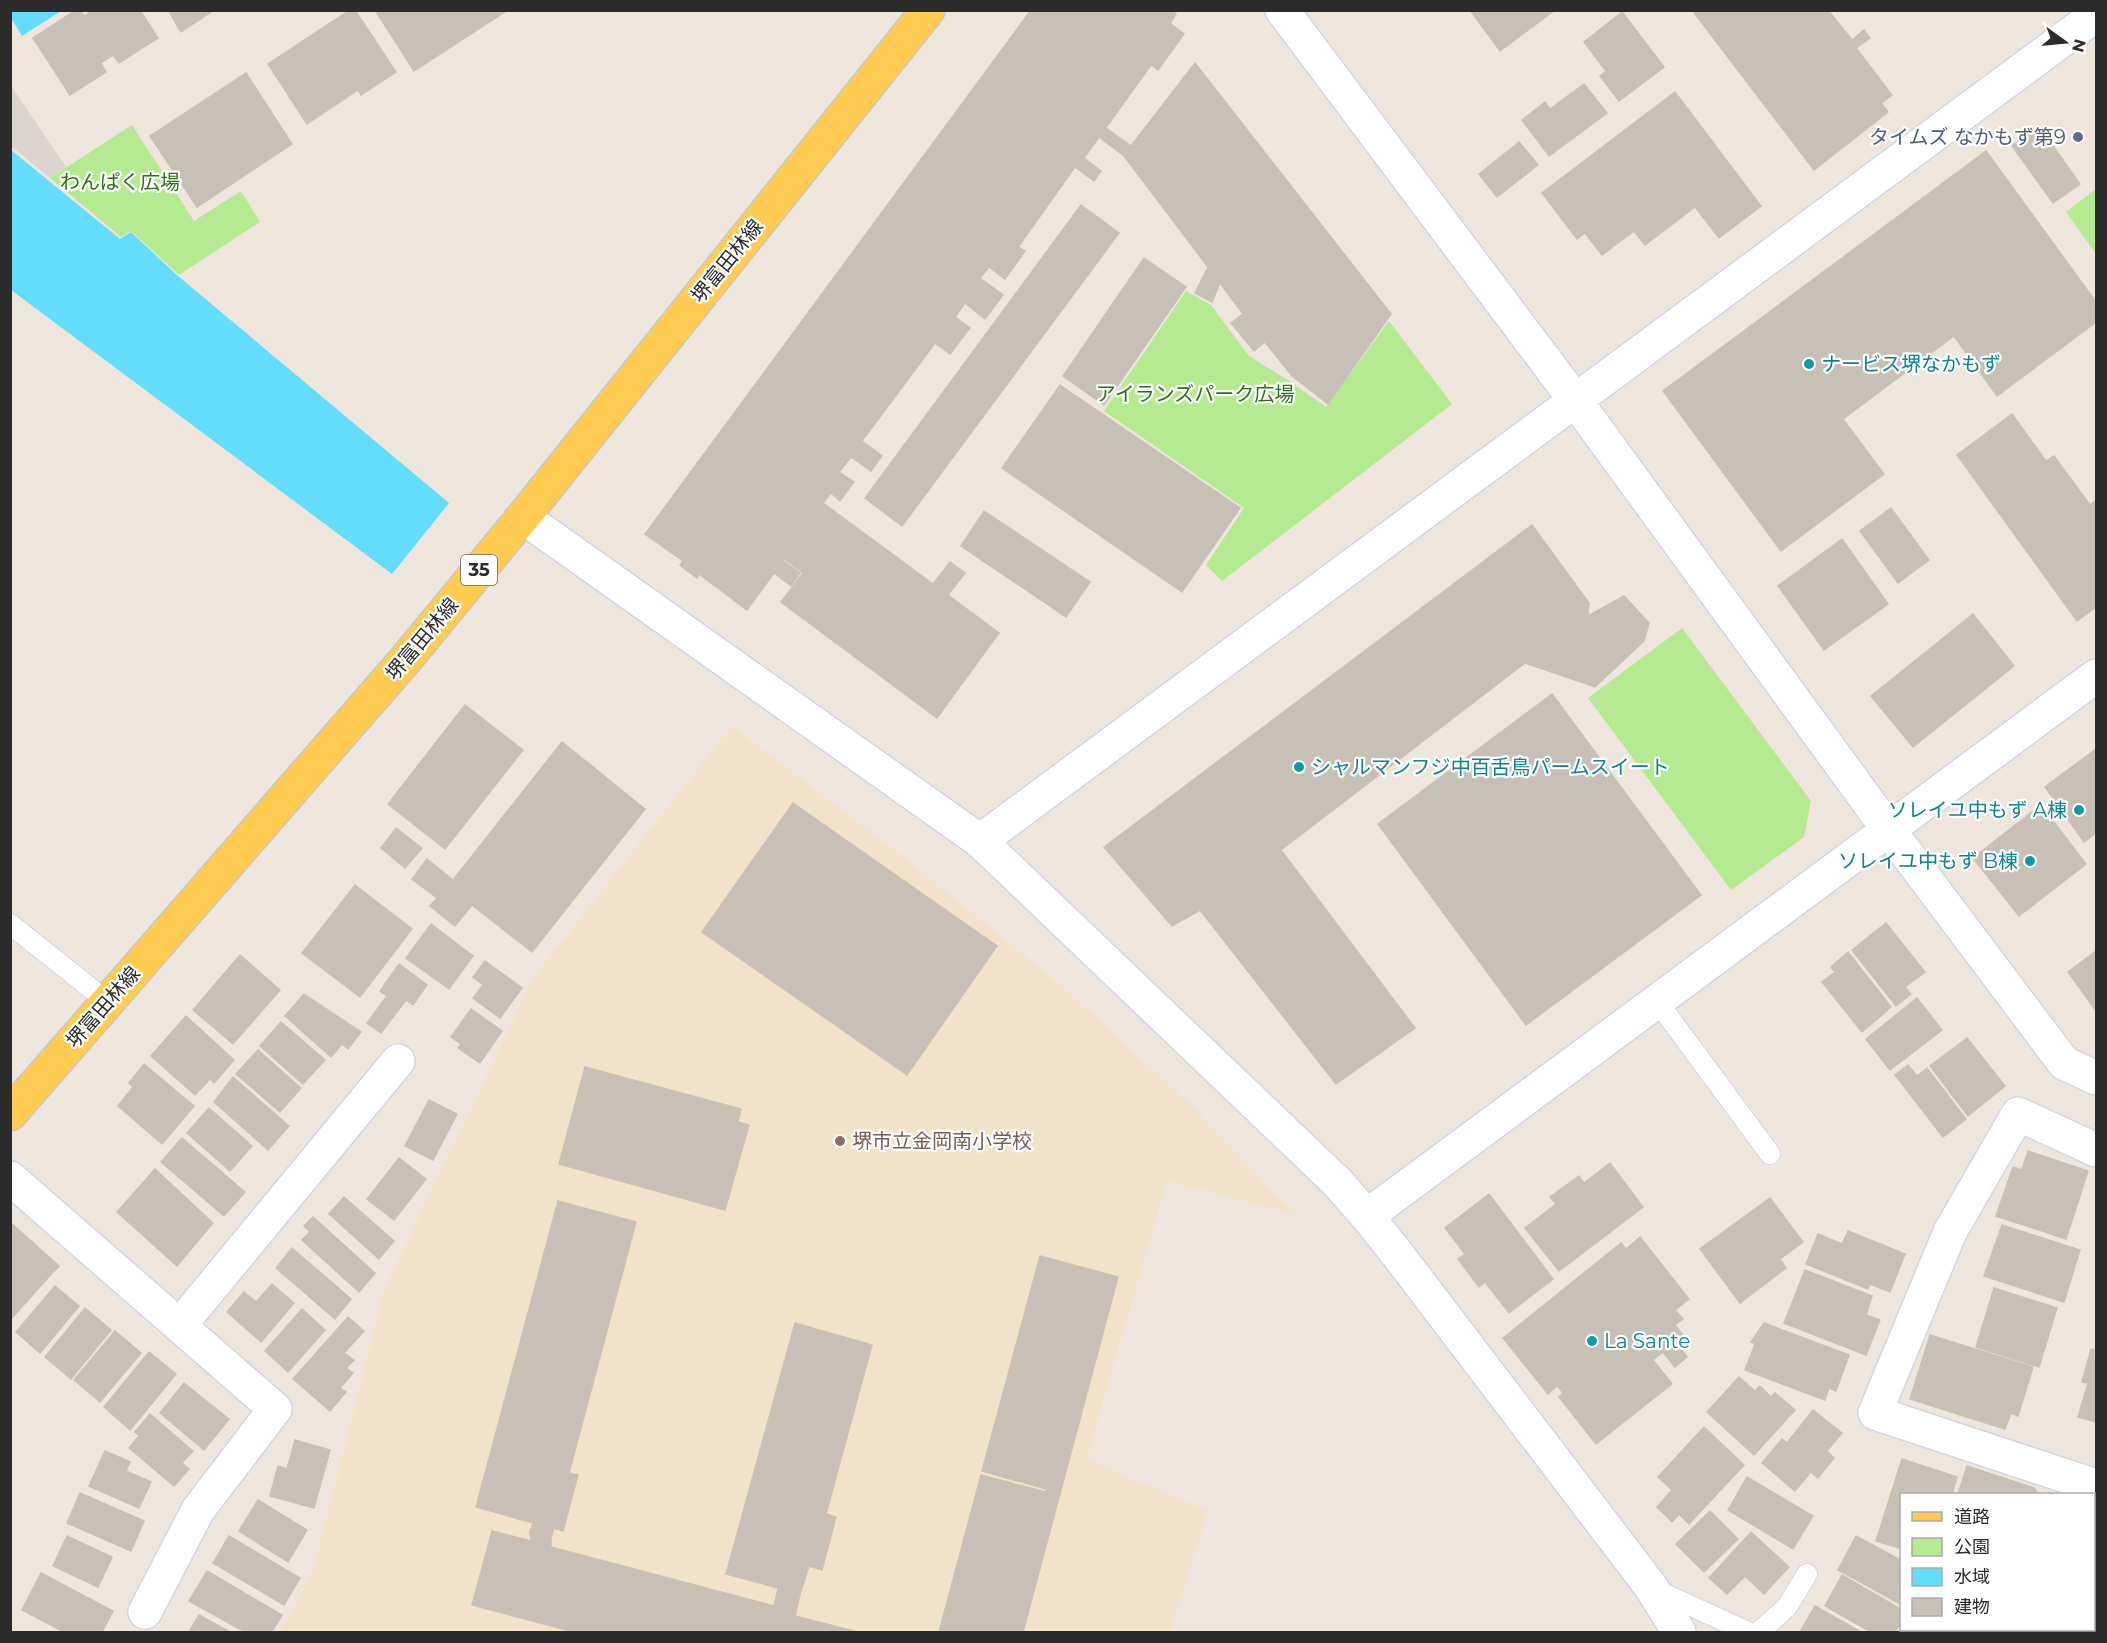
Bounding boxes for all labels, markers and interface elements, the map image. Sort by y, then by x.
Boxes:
north arrow [2035,12,2095,72]
text: N [2068,37,2090,54]
place label: タイムズ なかもず第9 [1869,125,2066,149]
marker: タイムズ なかもず第9 [2071,130,2085,144]
park label: わんぱく広場 [60,170,180,194]
street label: 堺富田林線 [686,215,768,307]
place label: ナービス堺なかもず [1821,352,2001,376]
marker: ナービス堺なかもず [1802,357,1816,371]
park label: アイランズパーク広場 [1096,382,1294,406]
road number: 35 [461,555,497,585]
street label: 堺富田林線 [381,593,463,685]
place label: シャルマンフジ中百舌鳥パームスイート [1311,755,1670,779]
marker: シャルマンフジ中百舌鳥パームスイート [1292,760,1306,774]
place label: ソレイユ中もず A棟 [1888,798,2067,822]
marker: ソレイユ中もず A棟 [2072,803,2086,817]
place label: ソレイユ中もず B棟 [1838,849,2018,873]
marker: ソレイユ中もず B棟 [2023,854,2037,868]
street label: 堺富田林線 [61,961,145,1053]
place label: 堺市立金岡南小学校 [852,1129,1032,1153]
marker: 堺市立金岡南小学校 [833,1134,847,1148]
place label: La Sante [1604,1329,1690,1353]
marker: La Sante [1585,1334,1599,1348]
legend [1900,1493,2095,1631]
text: 道路 [1954,1506,1990,1528]
text: 公園 [1954,1536,1990,1558]
text: 水域 [1954,1566,1990,1588]
text: 建物 [1954,1596,1990,1618]

